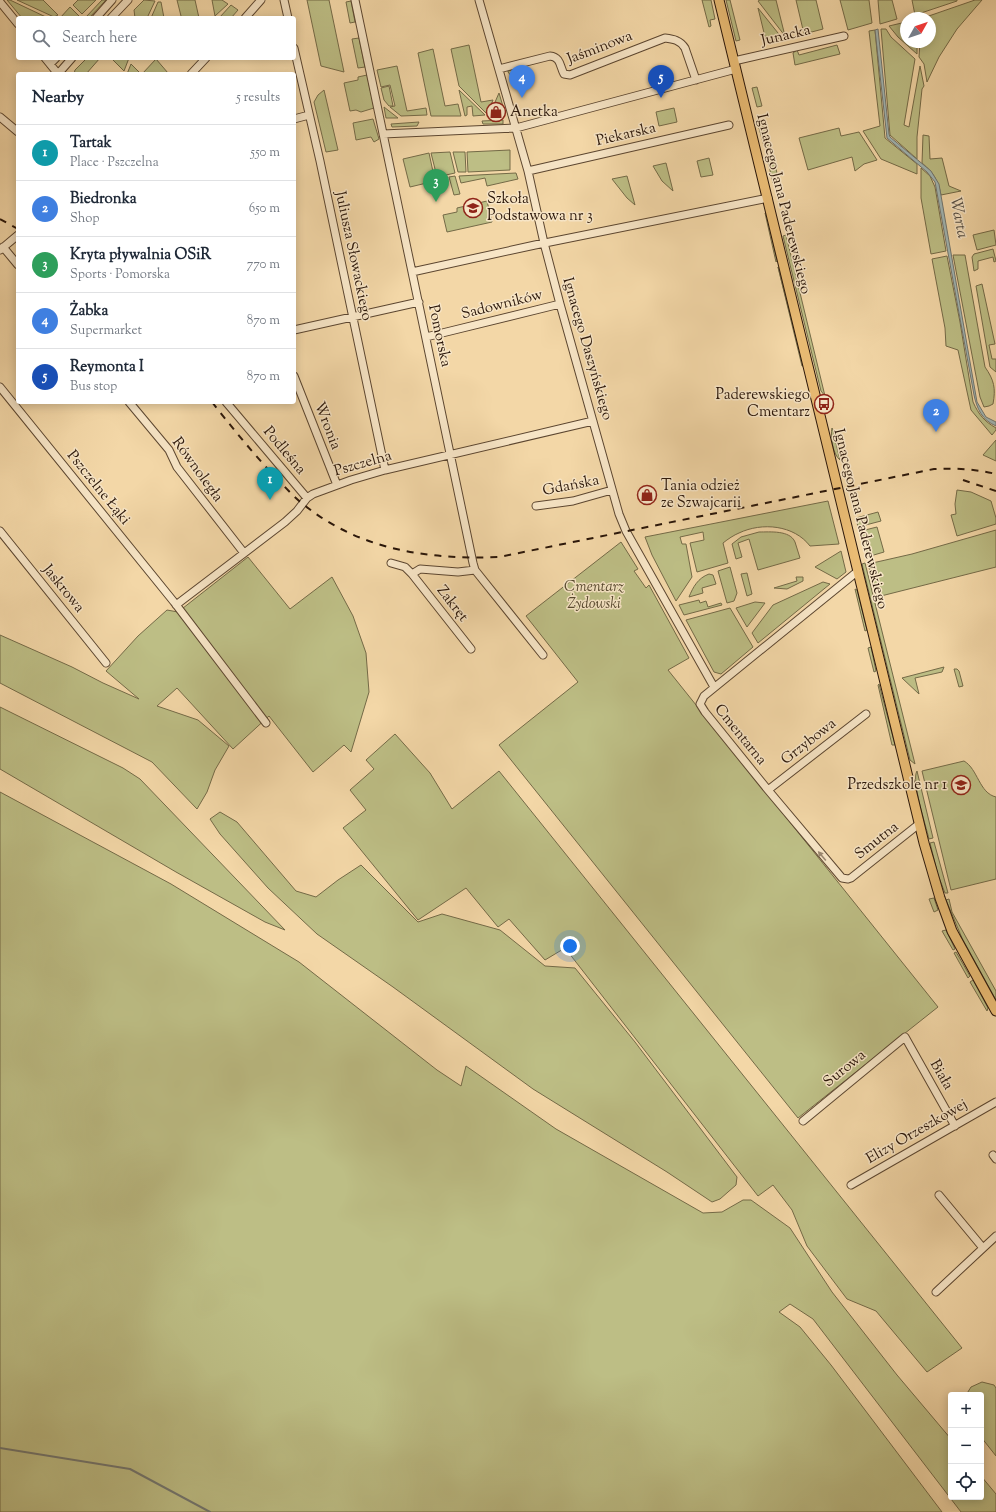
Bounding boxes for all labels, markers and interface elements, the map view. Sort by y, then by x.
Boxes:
north arrow [900,12,936,48]
search box [16,16,296,60]
street label: Junacka [758,20,813,52]
street label: Jaśminowa [563,26,636,70]
icon: search [30,27,52,49]
text: Search here [62,28,137,49]
pin: 4 [509,65,535,98]
pin: 5 [648,65,674,98]
text: Nearby [32,86,84,110]
text: 5 results [236,89,280,107]
shop icon: Anetka [485,101,507,123]
place label: Anetka [510,102,558,123]
street label: Ignacego Jana Paderewskiego [750,112,816,296]
street label: Piekarska [594,118,658,152]
text: Tartak [70,133,112,154]
text: 1 [43,144,47,162]
text: 550 m [251,144,280,162]
text: Place · Pszczelna [70,154,159,172]
pin: 3 [423,169,449,202]
street label: Juliusza Słowackiego [329,188,377,323]
text: Biedronka [70,189,137,210]
place label: Szkoła Podstawowa nr 3 [487,189,593,227]
water label: Warta [943,196,973,240]
school or university icon: Szkoła Podstawowa nr 3 [462,197,484,219]
text: 2 [42,200,48,218]
text: 650 m [249,200,280,218]
text: Shop [70,210,99,228]
text: Kryta pływalnia OSiR [70,245,211,266]
text: 3 [42,256,48,274]
text: 770 m [247,256,280,274]
text: Sports · Pomorska [70,266,170,284]
street label: Ignacego Daszyńskiego [557,275,617,423]
street label: Sadowników [459,285,545,325]
text: Żabka [70,301,108,322]
street label: Pomorska [422,303,456,369]
text: 4 [42,312,48,330]
text: 870 m [247,312,280,330]
text: Supermarket [70,322,142,340]
text: Reymonta I [70,357,144,378]
text: 5 [43,368,47,386]
text: 870 m [247,368,280,386]
text: Bus stop [70,378,117,396]
place label: Paderewskiego Cmentarz [715,385,810,423]
bus stop icon: Paderewskiego Cmentarz [813,393,835,415]
street label: Wronia [308,399,346,453]
pin: 2 [923,399,949,432]
street label: Podleśna [258,422,310,480]
street label: Ignacego Jana Paderewskiego [827,427,893,611]
street label: Równoległa [166,433,228,507]
street label: Pszczelne Łąki [61,446,135,530]
street label: Pszczelna [332,446,394,482]
pin: 1 [257,467,283,500]
street label: Gdańska [541,470,601,502]
place label: Tania odzież ze Szwajcarii [661,476,741,514]
shop icon: Tania odzież ze Szwajcarii [636,484,658,506]
street label: Jaskrowa [36,560,89,618]
park label: Cmentarz Żydowski [564,577,624,615]
street label: Zakręt [431,581,473,627]
street label: Cmentarna [709,700,771,770]
street label: Grzybowa [777,714,841,770]
school or university icon: Przedszkole nr 1 [950,774,972,796]
place label: Przedszkole nr 1 [848,775,947,796]
street label: Smutna [851,817,904,865]
one-way arrow [818,851,827,861]
your location [560,936,580,956]
street label: Surowa [819,1045,871,1093]
street label: Biała [924,1056,958,1094]
street label: Elizy Orzeszkowej [862,1094,972,1170]
map controls [948,1392,984,1500]
button: + [948,1392,984,1428]
button: − [948,1428,984,1464]
button: locate [948,1464,984,1500]

